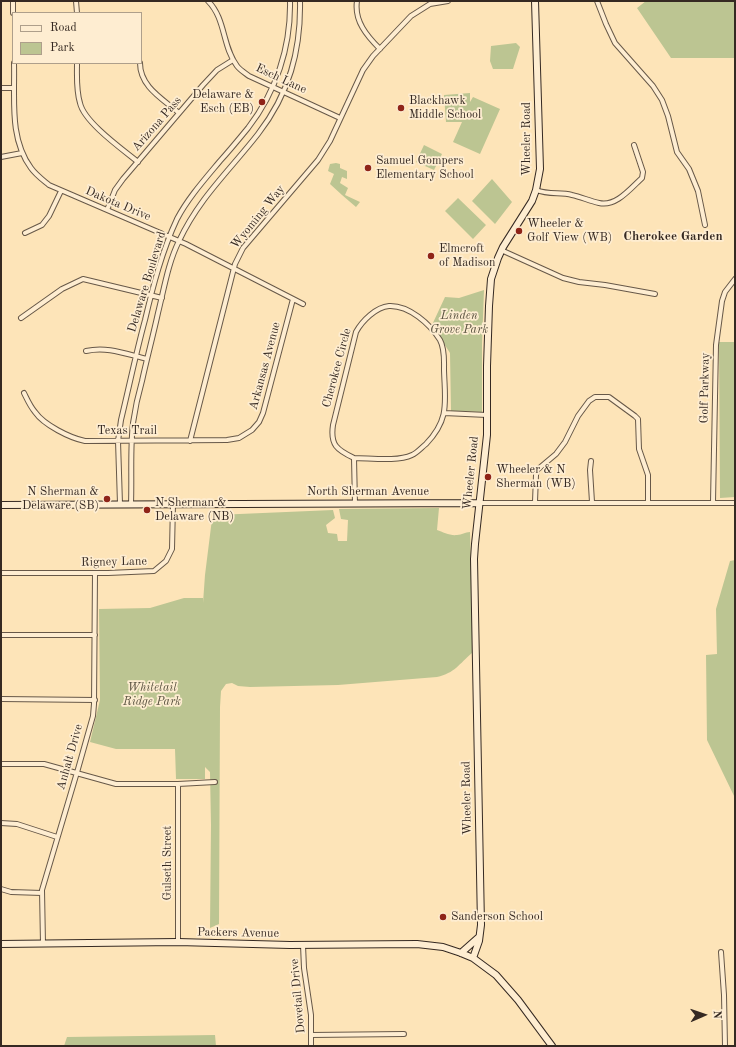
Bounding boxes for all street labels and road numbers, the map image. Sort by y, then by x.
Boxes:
street label: Esch Lane [253,61,309,97]
street label: Arizona Pass [129,94,185,154]
street label: Wheeler Road [520,102,534,176]
street label: Wyoming Way [228,182,288,252]
street label: Dakota Drive [83,184,153,224]
street label: Delaware Boulevard [125,230,169,334]
street label: Arkansas Avenue [246,320,284,412]
street label: Cherokee Circle [319,327,355,409]
street label: Golf Parkway [697,352,713,424]
street label: Texas Trail [97,424,157,438]
street label: Wheeler Road [460,435,482,511]
street label: North Sherman Avenue [307,485,429,499]
street label: Rigney Lane [81,554,147,570]
street label: Anhalt Drive [54,722,86,792]
street label: Wheeler Road [459,761,475,835]
street label: Gulseth Street [161,826,175,900]
street label: Packers Avenue [197,925,279,941]
street label: Dovetail Drive [288,958,308,1034]

